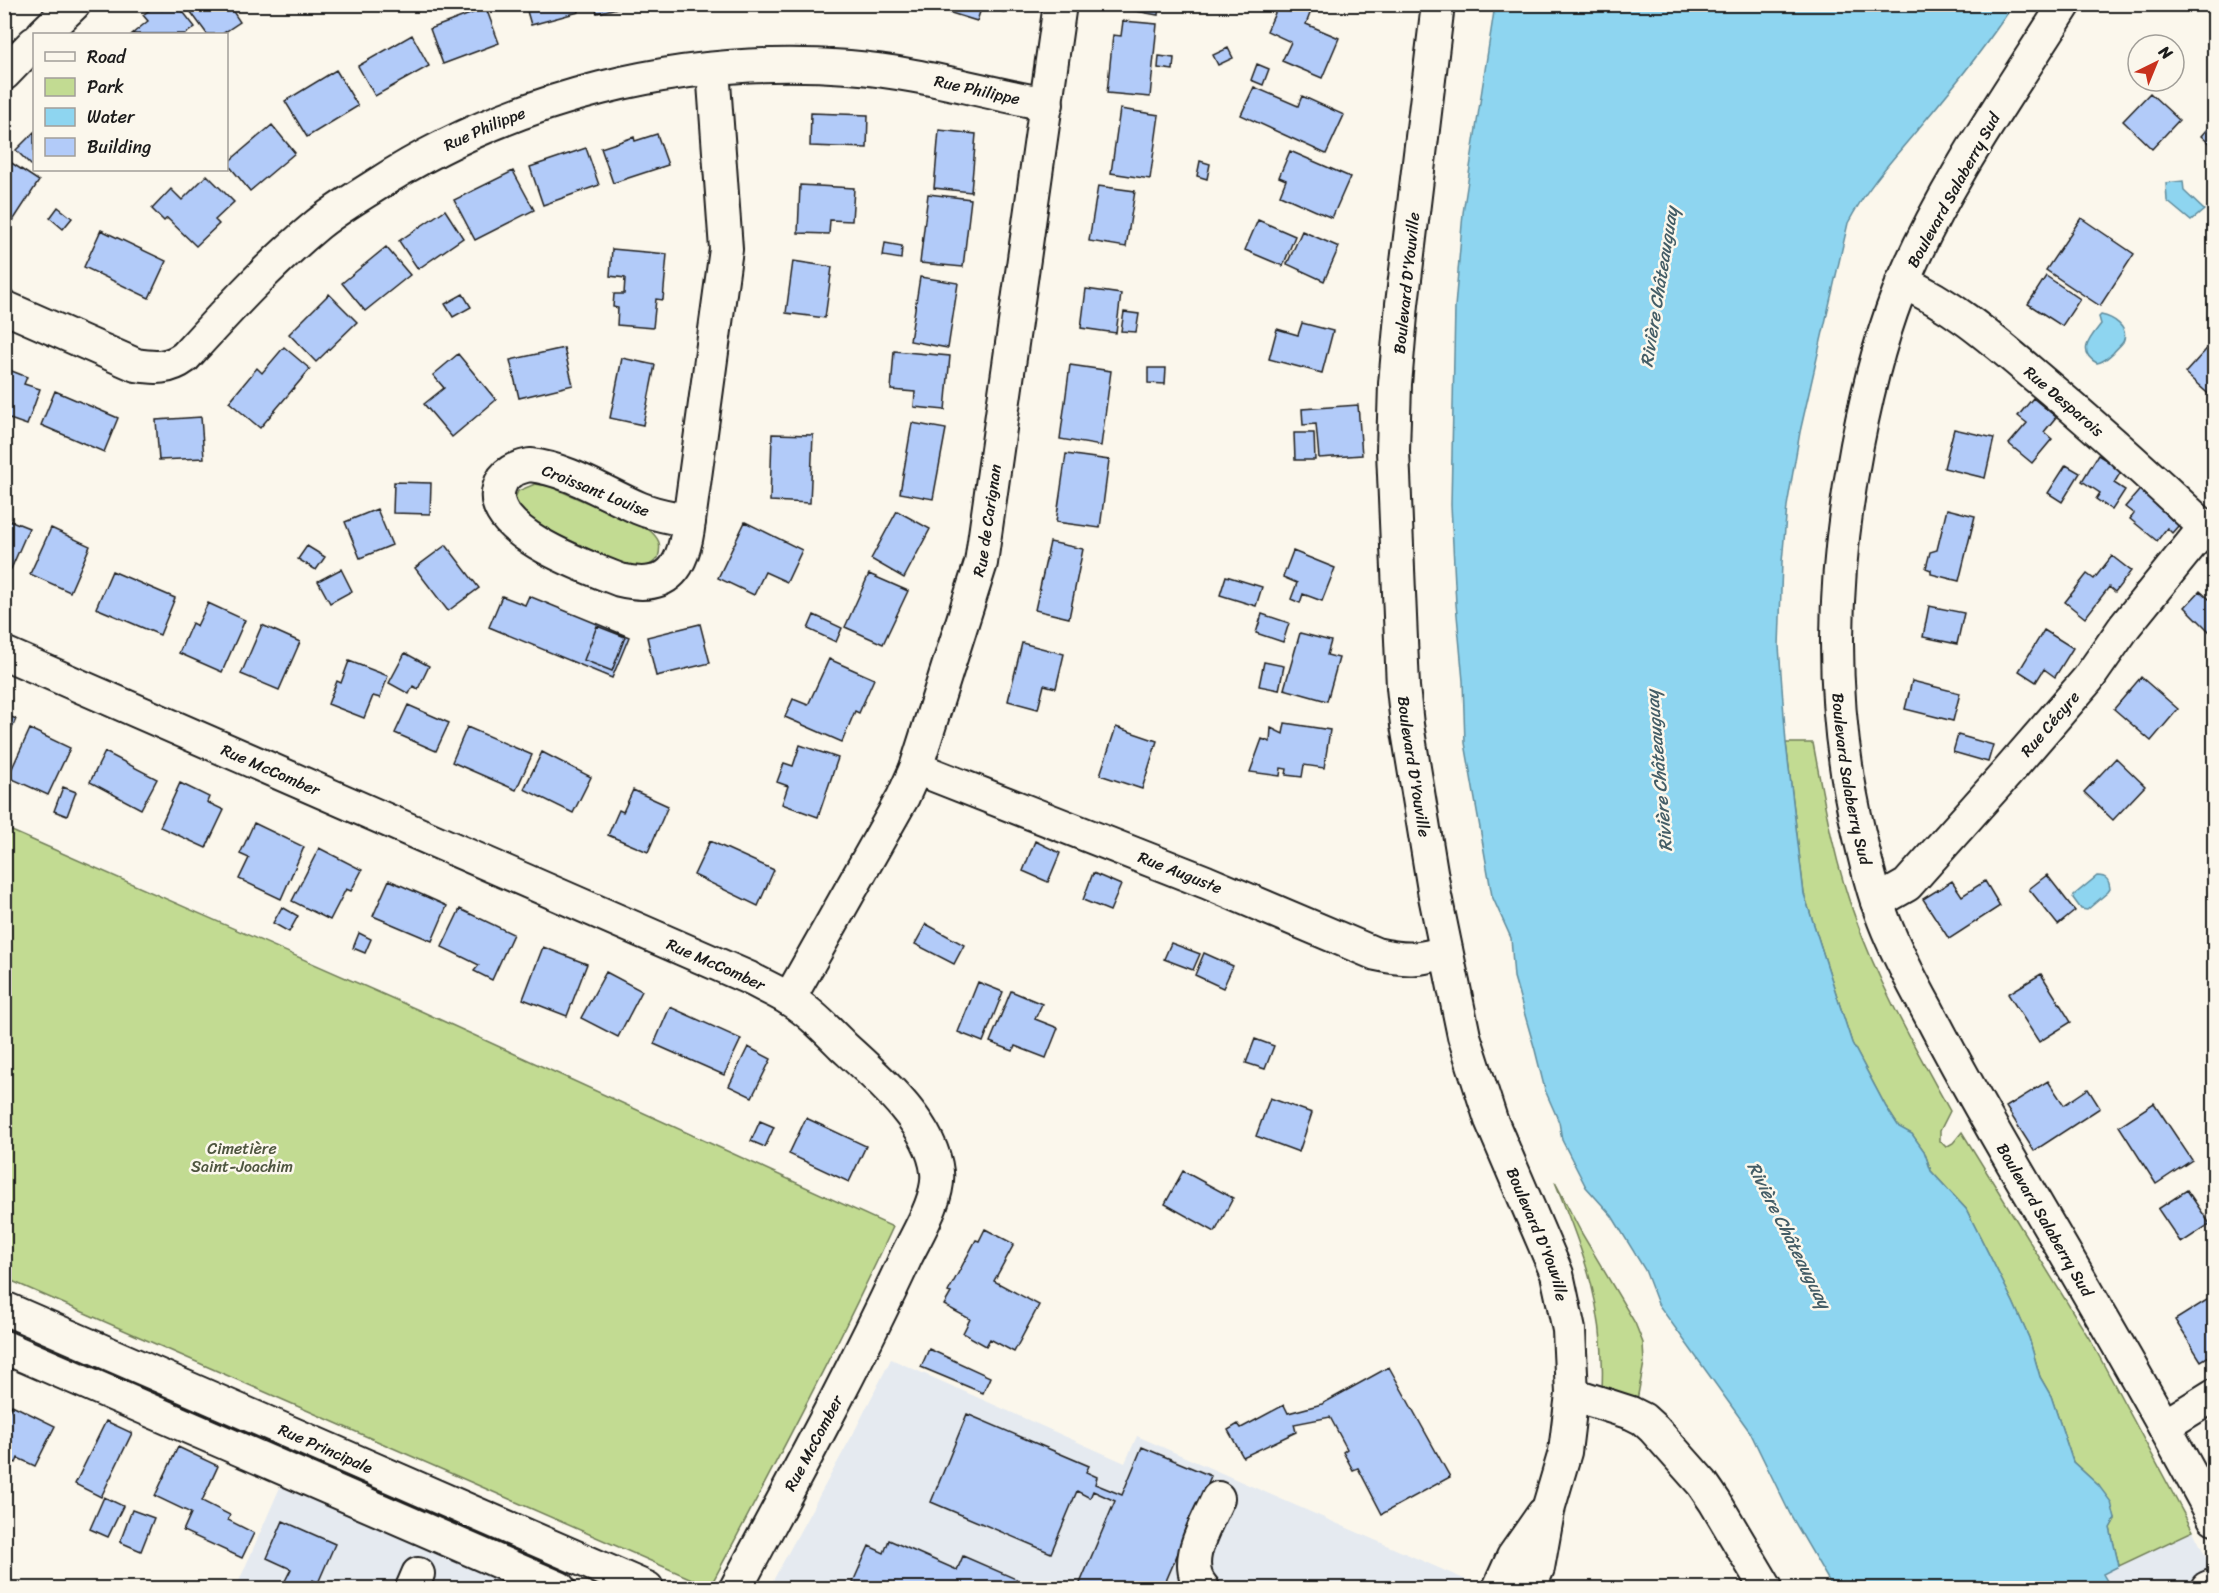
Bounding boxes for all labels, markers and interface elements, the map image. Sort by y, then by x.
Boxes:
legend [33,33,228,171]
north arrow [2126,33,2186,93]
text: N [2151,37,2180,67]
text: Road [87,41,127,73]
street label: Rue Philippe [932,66,1023,113]
text: Park [87,71,124,103]
street label: Rue Philippe [438,98,530,159]
text: Water [87,101,136,133]
street label: Boulevard Salaberry Sud [1899,106,2009,273]
text: Building [87,131,151,163]
water label: Rivière Châteauguay [1631,202,1688,369]
street label: Boulevard D'Youville [1385,211,1428,355]
street label: Rue Desparois [2017,358,2111,445]
street label: Croissant Louise [537,456,654,525]
street label: Rue de Carignan [964,462,1010,580]
street label: Rue Cécyre [2013,684,2087,764]
water label: Rivière Châteauguay [1636,686,1682,853]
street label: Boulevard Salaberry Sud [1823,692,1880,869]
street label: Boulevard D'Youville [1389,695,1439,839]
street label: Rue McComber [216,735,326,805]
street label: Rue Auguste [1134,843,1227,902]
street label: Rue McComber [662,930,772,1000]
park label: Cimetière Saint-Joachim [191,1134,293,1181]
street label: Boulevard Salaberry Sud [1989,1137,2102,1304]
water label: Rivière Châteauguay [1738,1156,1841,1317]
street label: Boulevard D'Youville [1498,1163,1576,1304]
street label: Rue McComber [776,1389,852,1497]
street label: Rue Principale [274,1415,378,1482]

